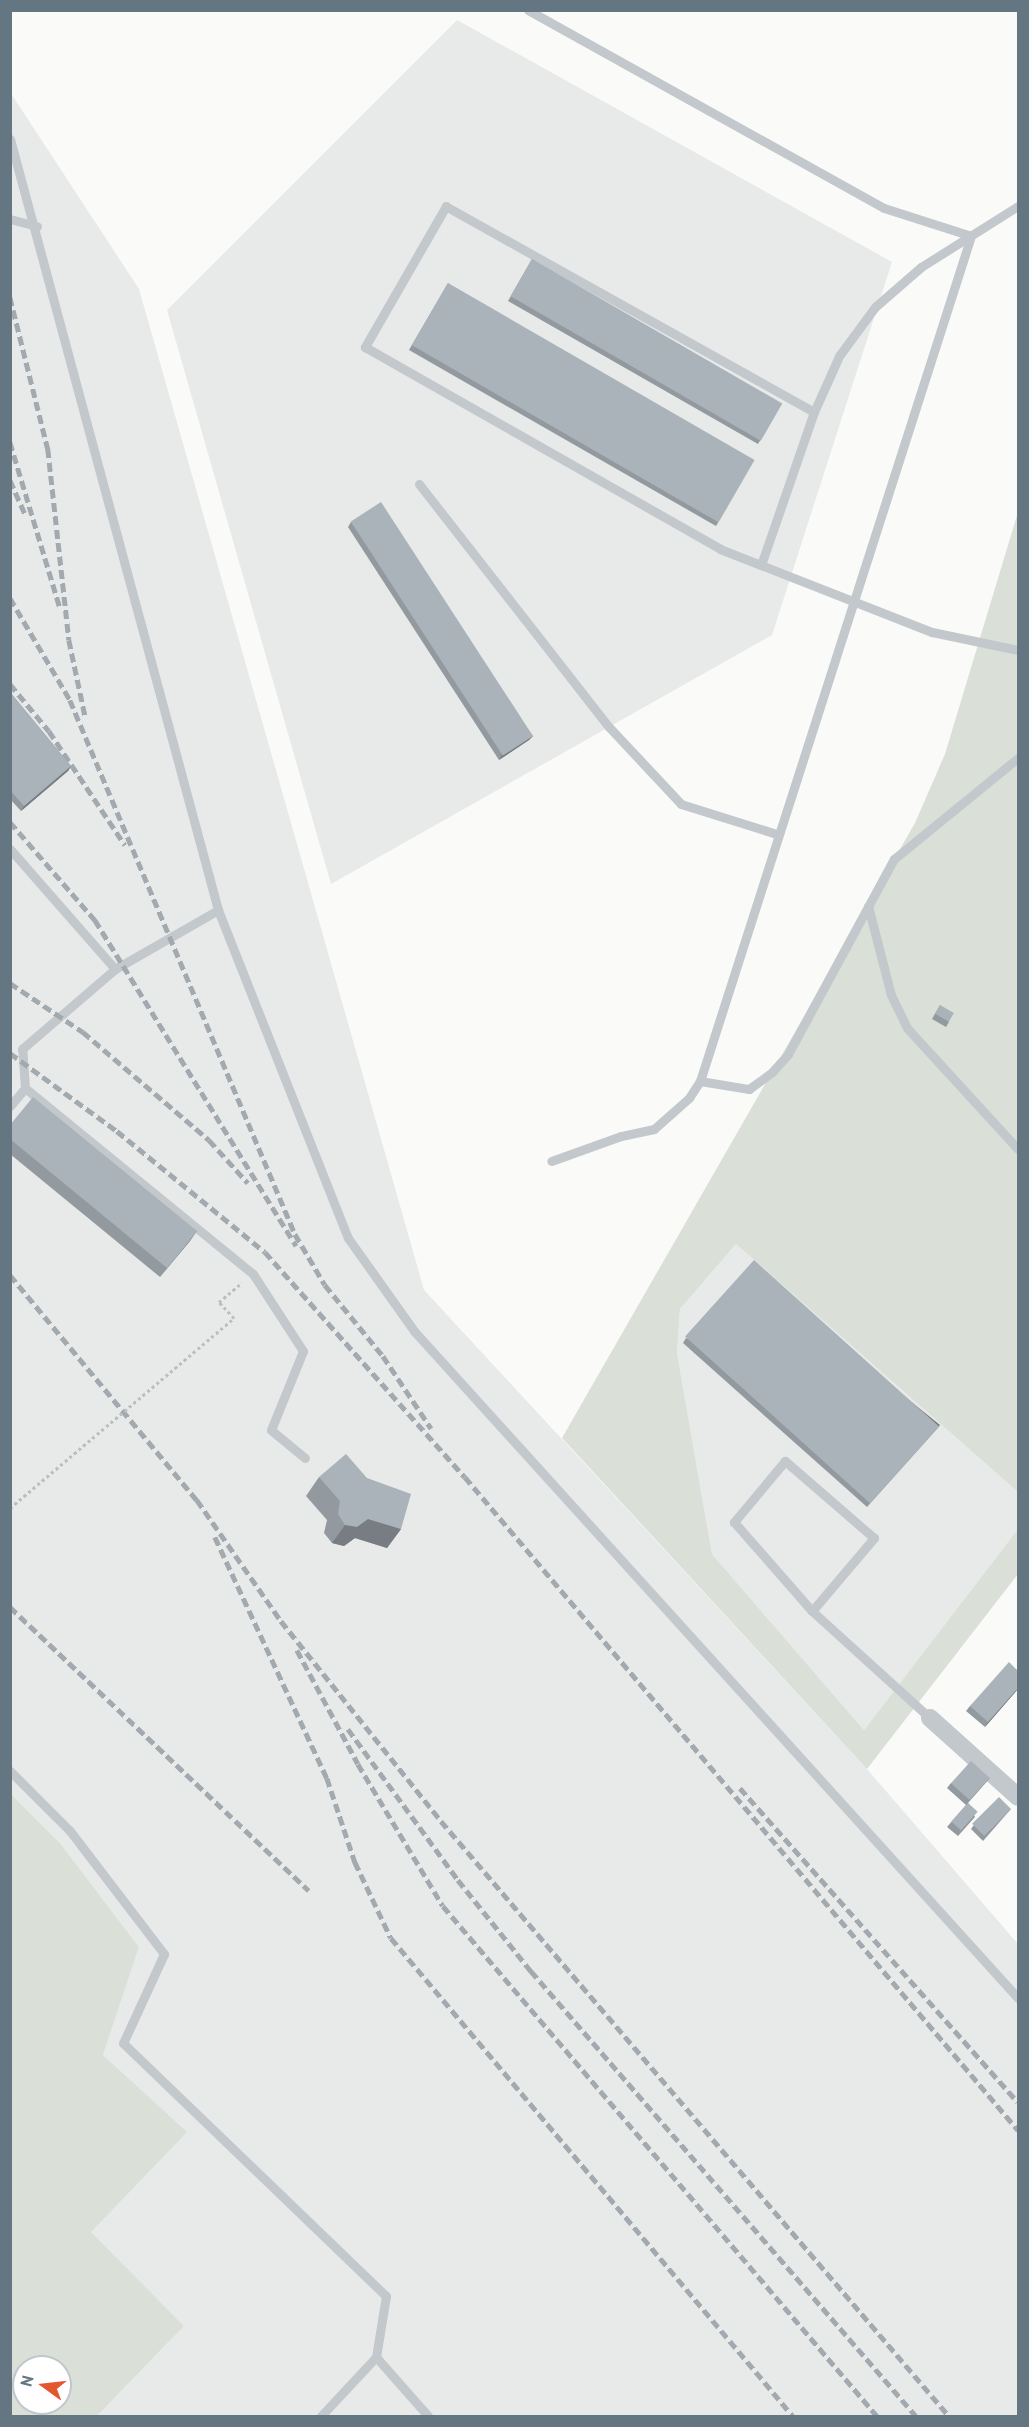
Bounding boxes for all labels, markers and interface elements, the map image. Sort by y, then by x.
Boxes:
north arrow [12,2355,72,2415]
text: N [16,2373,38,2389]

